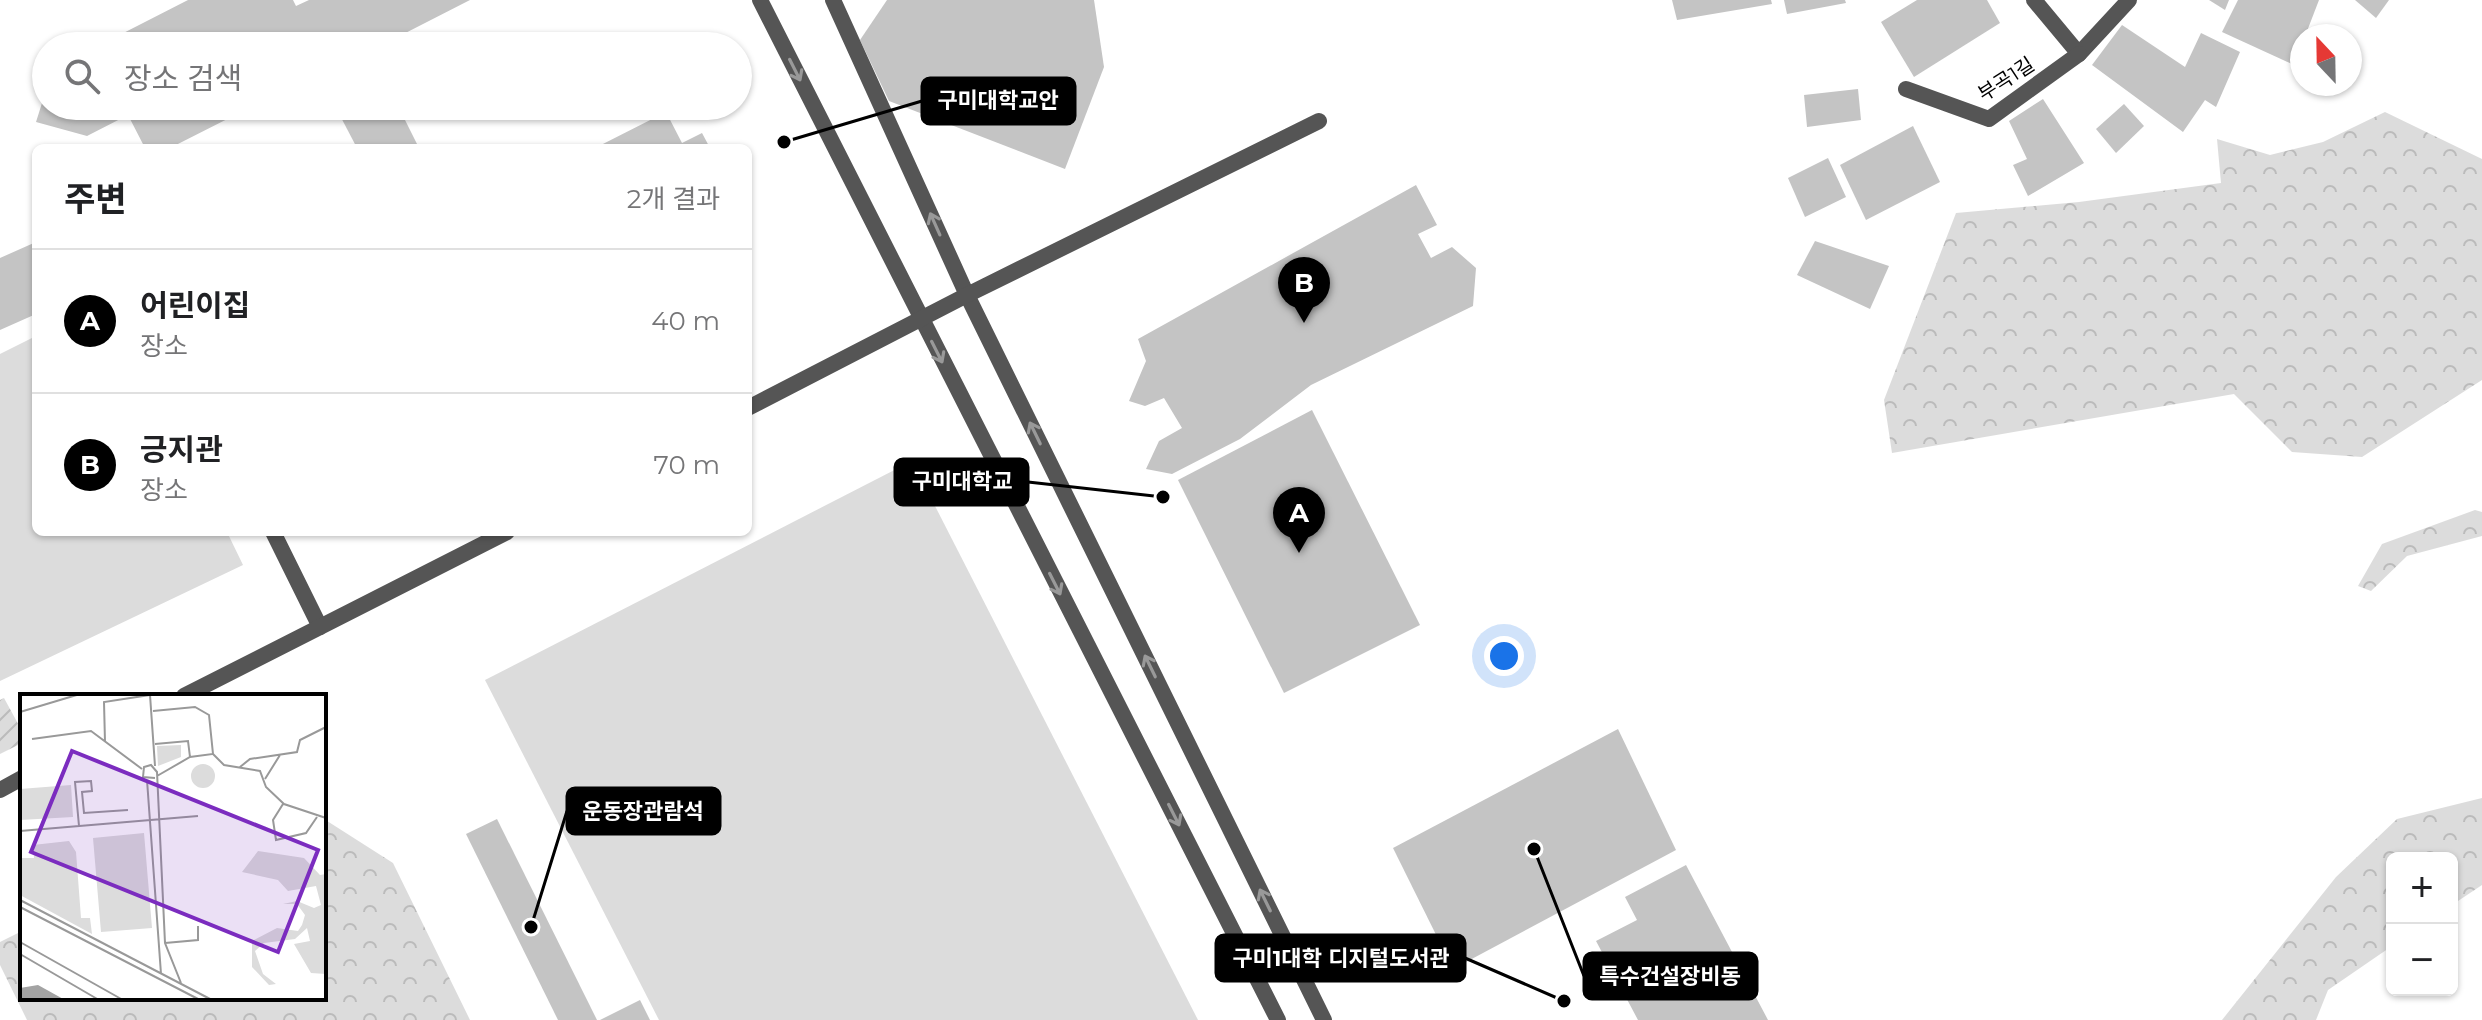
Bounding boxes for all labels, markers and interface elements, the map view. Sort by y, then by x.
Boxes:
north arrow [2290,24,2362,96]
search box [32,32,752,120]
street label: 부곡1길 [1973,52,2039,106]
icon: search [60,54,104,98]
one-way arrow [788,57,803,81]
text: 장소 검색 [124,60,242,97]
callout: 구미대학교안 [922,78,1075,124]
text: 구미대학교안 [937,87,1059,114]
text: 주변 [64,178,127,220]
text: 2개 결과 [627,183,720,215]
one-way arrow [927,212,942,236]
pin: B [1278,257,1330,323]
text: 어린이집 [140,287,250,324]
text: A [80,305,100,337]
text: 40 m [651,305,720,337]
text: 장소 [140,330,188,362]
one-way arrow [930,340,946,363]
one-way arrow [1027,422,1042,446]
text: 긍지관 [140,431,223,468]
text: B [80,449,100,481]
text: 70 m [654,449,720,481]
callout: 구미대학교 [895,459,1028,505]
text: 구미대학교 [911,468,1013,495]
text: 장소 [140,474,188,506]
pin: A [1273,487,1325,553]
one-way arrow [1048,571,1064,595]
your location [1484,636,1524,676]
one-way arrow [1142,655,1157,679]
inset map [20,694,326,1000]
callout: 운동장관람석 [567,788,720,834]
text: 운동장관람석 [582,798,704,825]
one-way arrow [1166,803,1182,827]
map controls [2386,852,2458,996]
button: + [2386,852,2458,924]
one-way arrow [1256,888,1272,912]
button: − [2386,924,2458,996]
callout: 구미1대학 디지털도서관 [1216,935,1465,981]
text: 구미1대학 디지털도서관 [1232,945,1450,972]
callout: 특수건설장비동 [1584,953,1757,999]
text: 특수건설장비동 [1599,963,1741,990]

